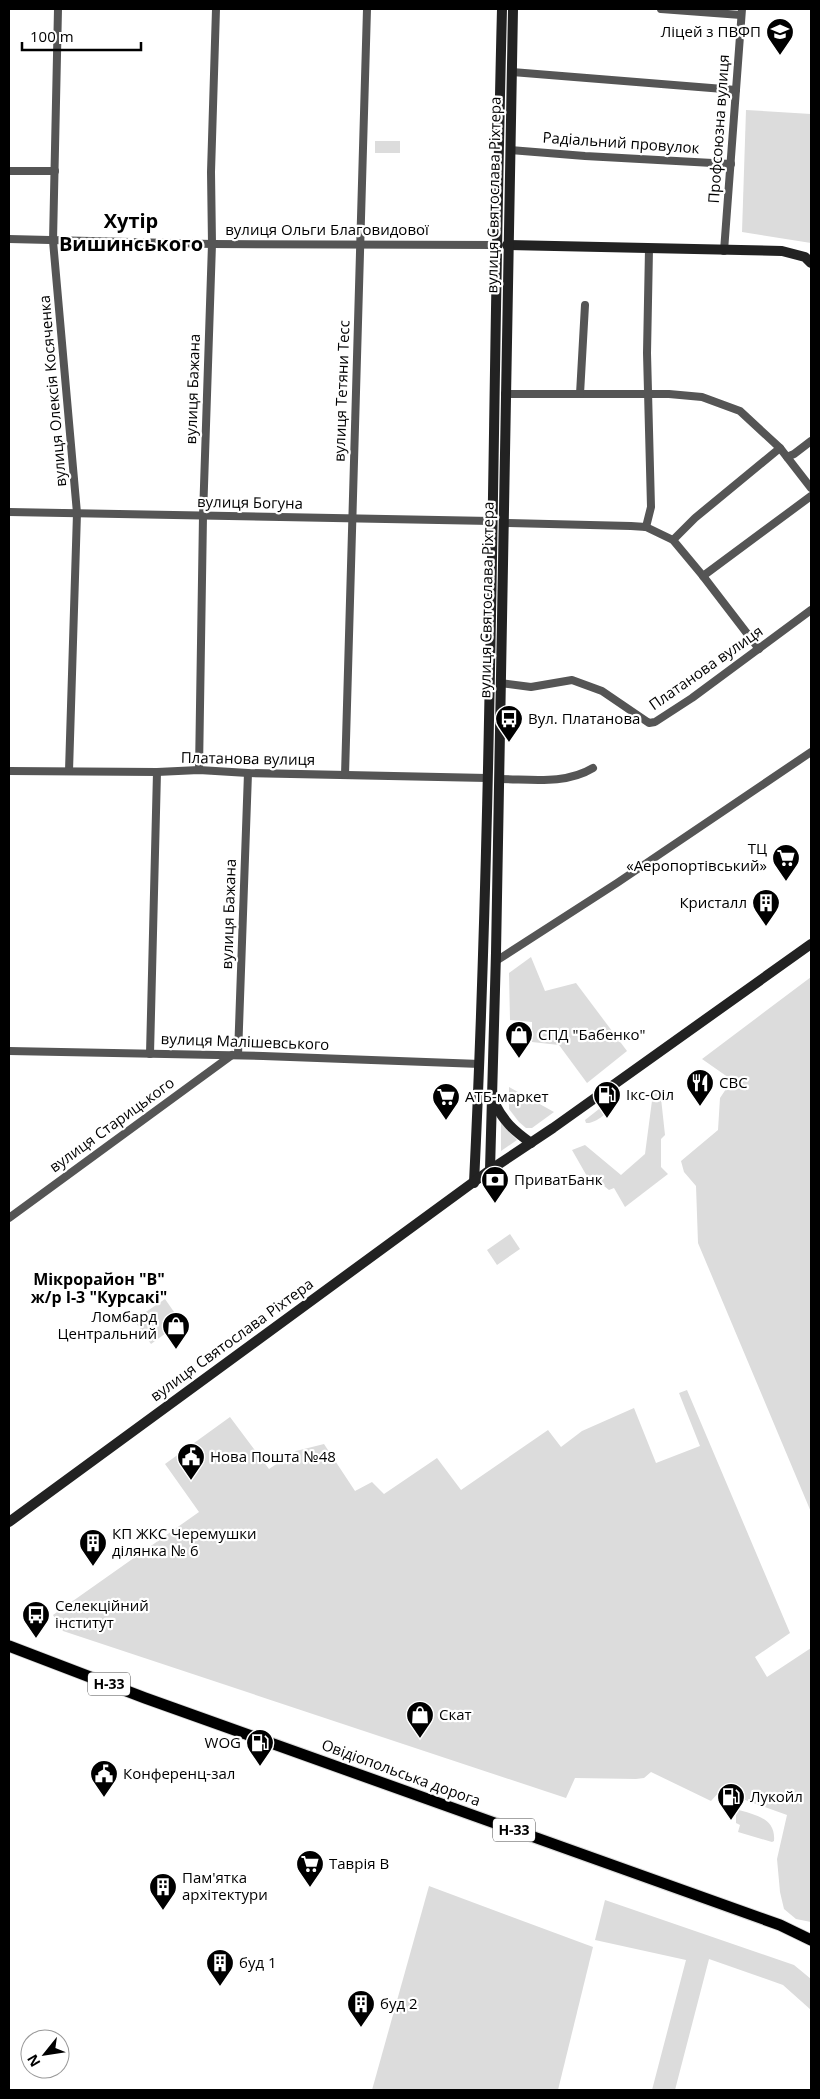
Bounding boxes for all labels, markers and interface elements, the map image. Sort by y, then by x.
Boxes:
school or university icon: Ліцей з ПВФП [765,17,795,56]
scale bar [22,20,141,52]
place label: Ліцей з ПВФП [661,21,761,41]
text: 100 m [30,26,74,46]
street label: Профсоюзна вулиця [703,54,733,204]
street label: вулиця Святослава Ріхтера [481,96,505,294]
street label: Радіальний провулок [542,127,700,157]
district label: Хутір Вишинського [59,207,203,257]
street label: вулиця Ольги Благовидової [225,219,429,239]
street label: вулиця Олексія Косяченка [34,294,70,488]
street label: вулиця Тетяни Тесс [329,320,353,462]
street label: вулиця Бажана [180,333,204,445]
street label: вулиця Богуна [197,491,303,513]
street label: вулиця Святослава Ріхтера [474,501,498,699]
street label: Платанова вулиця [645,620,766,714]
bus stop icon: Вул. Платанова [494,704,524,743]
place label: Вул. Платанова [528,708,640,728]
street label: Платанова вулиця [181,747,315,769]
place label: ТЦ «Аеропортівський» [626,838,767,875]
supermarket icon: ТЦ «Аеропортівський» [771,843,801,882]
street label: вулиця Бажана [216,858,240,970]
building icon: Кристалл [751,888,781,927]
place label: Кристалл [679,892,747,912]
shop icon: СПД "Бабенко" [504,1020,534,1059]
place label: СПД "Бабенко" [538,1024,646,1044]
street label: вулиця Малішевського [160,1028,330,1054]
restaurant icon: СВС [685,1068,715,1107]
street label: вулиця Старицького [45,1072,178,1176]
place label: СВС [719,1072,748,1092]
fuel station icon: Ікс-Оіл [592,1080,622,1119]
supermarket icon: АТБ-маркет [431,1082,461,1121]
place label: Ікс-Оіл [626,1084,674,1104]
place label: АТБ-маркет [465,1086,549,1106]
bank icon: ПриватБанк [480,1165,510,1204]
place label: ПриватБанк [514,1169,603,1189]
district label: Мікрорайон "В" ж/р I-3 "Курсакі" [31,1268,167,1308]
street label: вулиця Святослава Ріхтера [146,1273,317,1405]
place label: Ломбард Центральний [57,1306,157,1343]
shop icon: Ломбард Центральний [161,1311,191,1350]
public building icon: Нова Пошта №48 [176,1442,206,1481]
place label: Нова Пошта №48 [210,1446,336,1466]
place label: КП ЖКС Черемушки ділянка № 6 [112,1523,257,1560]
building icon: КП ЖКС Черемушки ділянка № 6 [78,1528,108,1567]
place label: Селекційний інститут [55,1595,149,1632]
bus stop icon: Селекційний інститут [21,1600,51,1639]
road number: Н-33 [88,1672,130,1696]
shop icon: Скат [405,1700,435,1739]
place label: Скат [439,1704,472,1724]
fuel station icon: WOG [245,1728,275,1767]
place label: WOG [205,1732,241,1752]
street label: Овідіопольська дорога [319,1734,484,1810]
public building icon: Конференц-зал [89,1759,119,1798]
place label: Конференц-зал [123,1763,235,1783]
fuel station icon: Лукойл [716,1782,746,1821]
place label: Лукойл [750,1786,803,1806]
road number: Н-33 [493,1818,535,1842]
supermarket icon: Таврія В [295,1849,325,1888]
place label: Таврія В [329,1853,389,1873]
place label: Пам'ятка архітектури [182,1867,268,1904]
building icon: Пам'ятка архітектури [148,1872,178,1911]
building icon: буд 1 [205,1948,235,1987]
place label: буд 1 [239,1952,277,1972]
building icon: буд 2 [346,1989,376,2028]
place label: буд 2 [380,1993,418,2013]
north arrow [20,2029,70,2079]
text: N [22,2051,44,2070]

